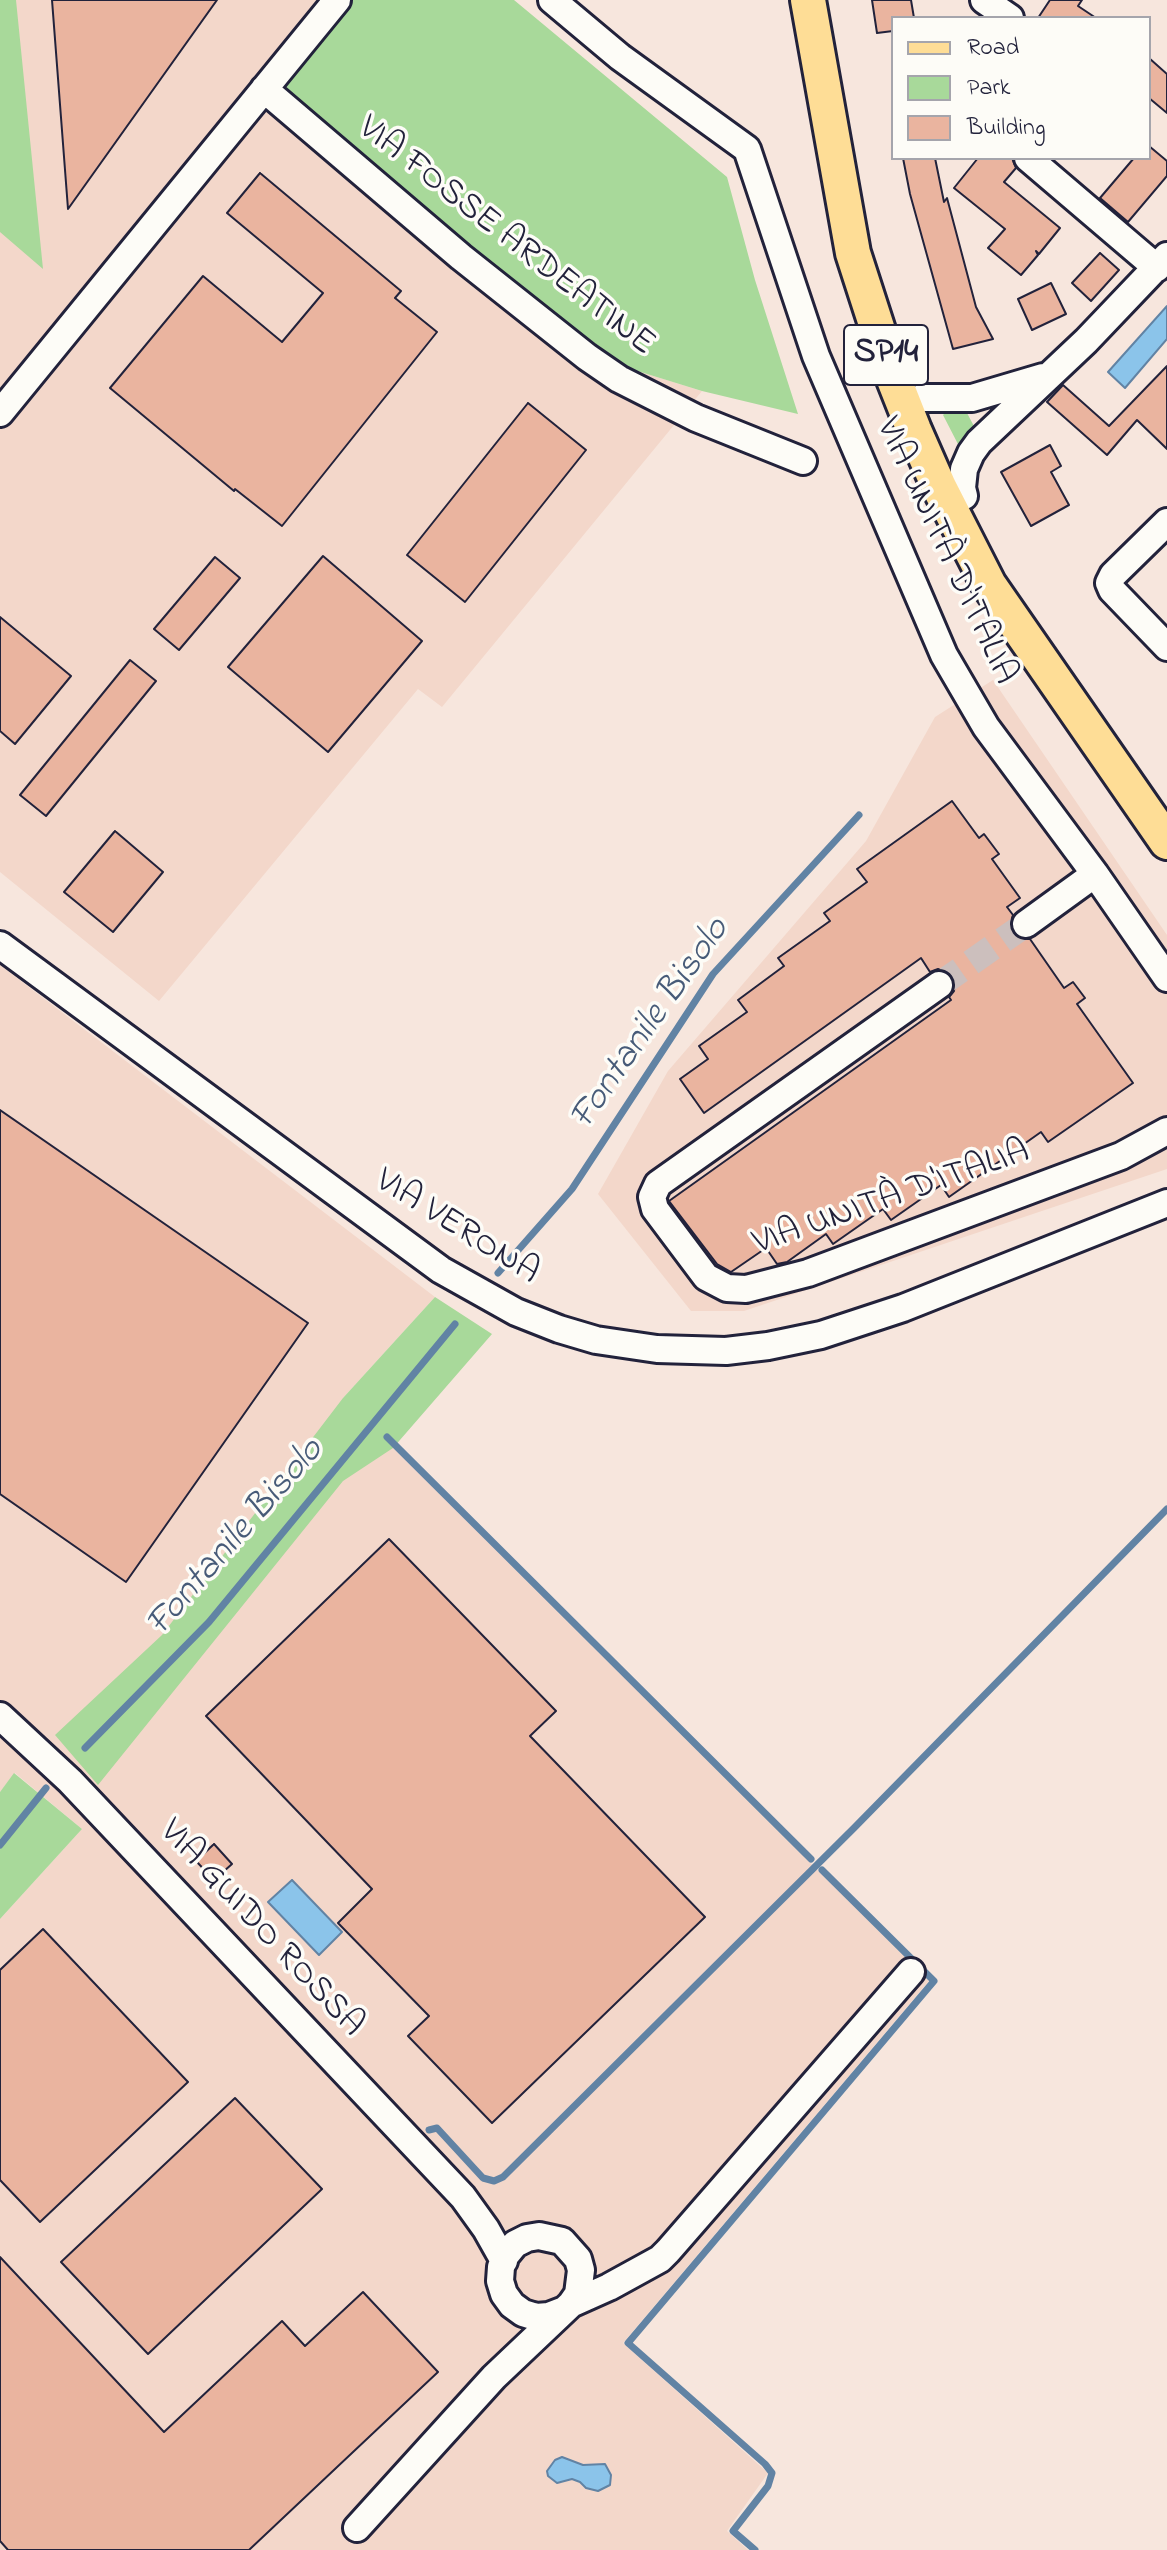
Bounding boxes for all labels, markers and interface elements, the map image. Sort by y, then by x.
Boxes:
legend [891,16,1151,160]
text: Road [967,31,1019,66]
text: Park [967,71,1010,106]
street label: VIA FOSSE ARDEATINE [348,108,662,368]
text: Building [967,111,1046,146]
road number: SP14 [844,325,928,385]
street label: VIA UNITÀ D'ITALIA [863,412,1025,692]
water label: Fontanile Bisolo [562,910,742,1140]
street label: VIA UNITÀ D'ITALIA [748,1132,1036,1268]
street label: VIA VERONA [366,1161,546,1297]
water label: Fontanile Bisolo [138,1430,336,1648]
street label: VIA GUIDO ROSSA [148,1812,372,2048]

